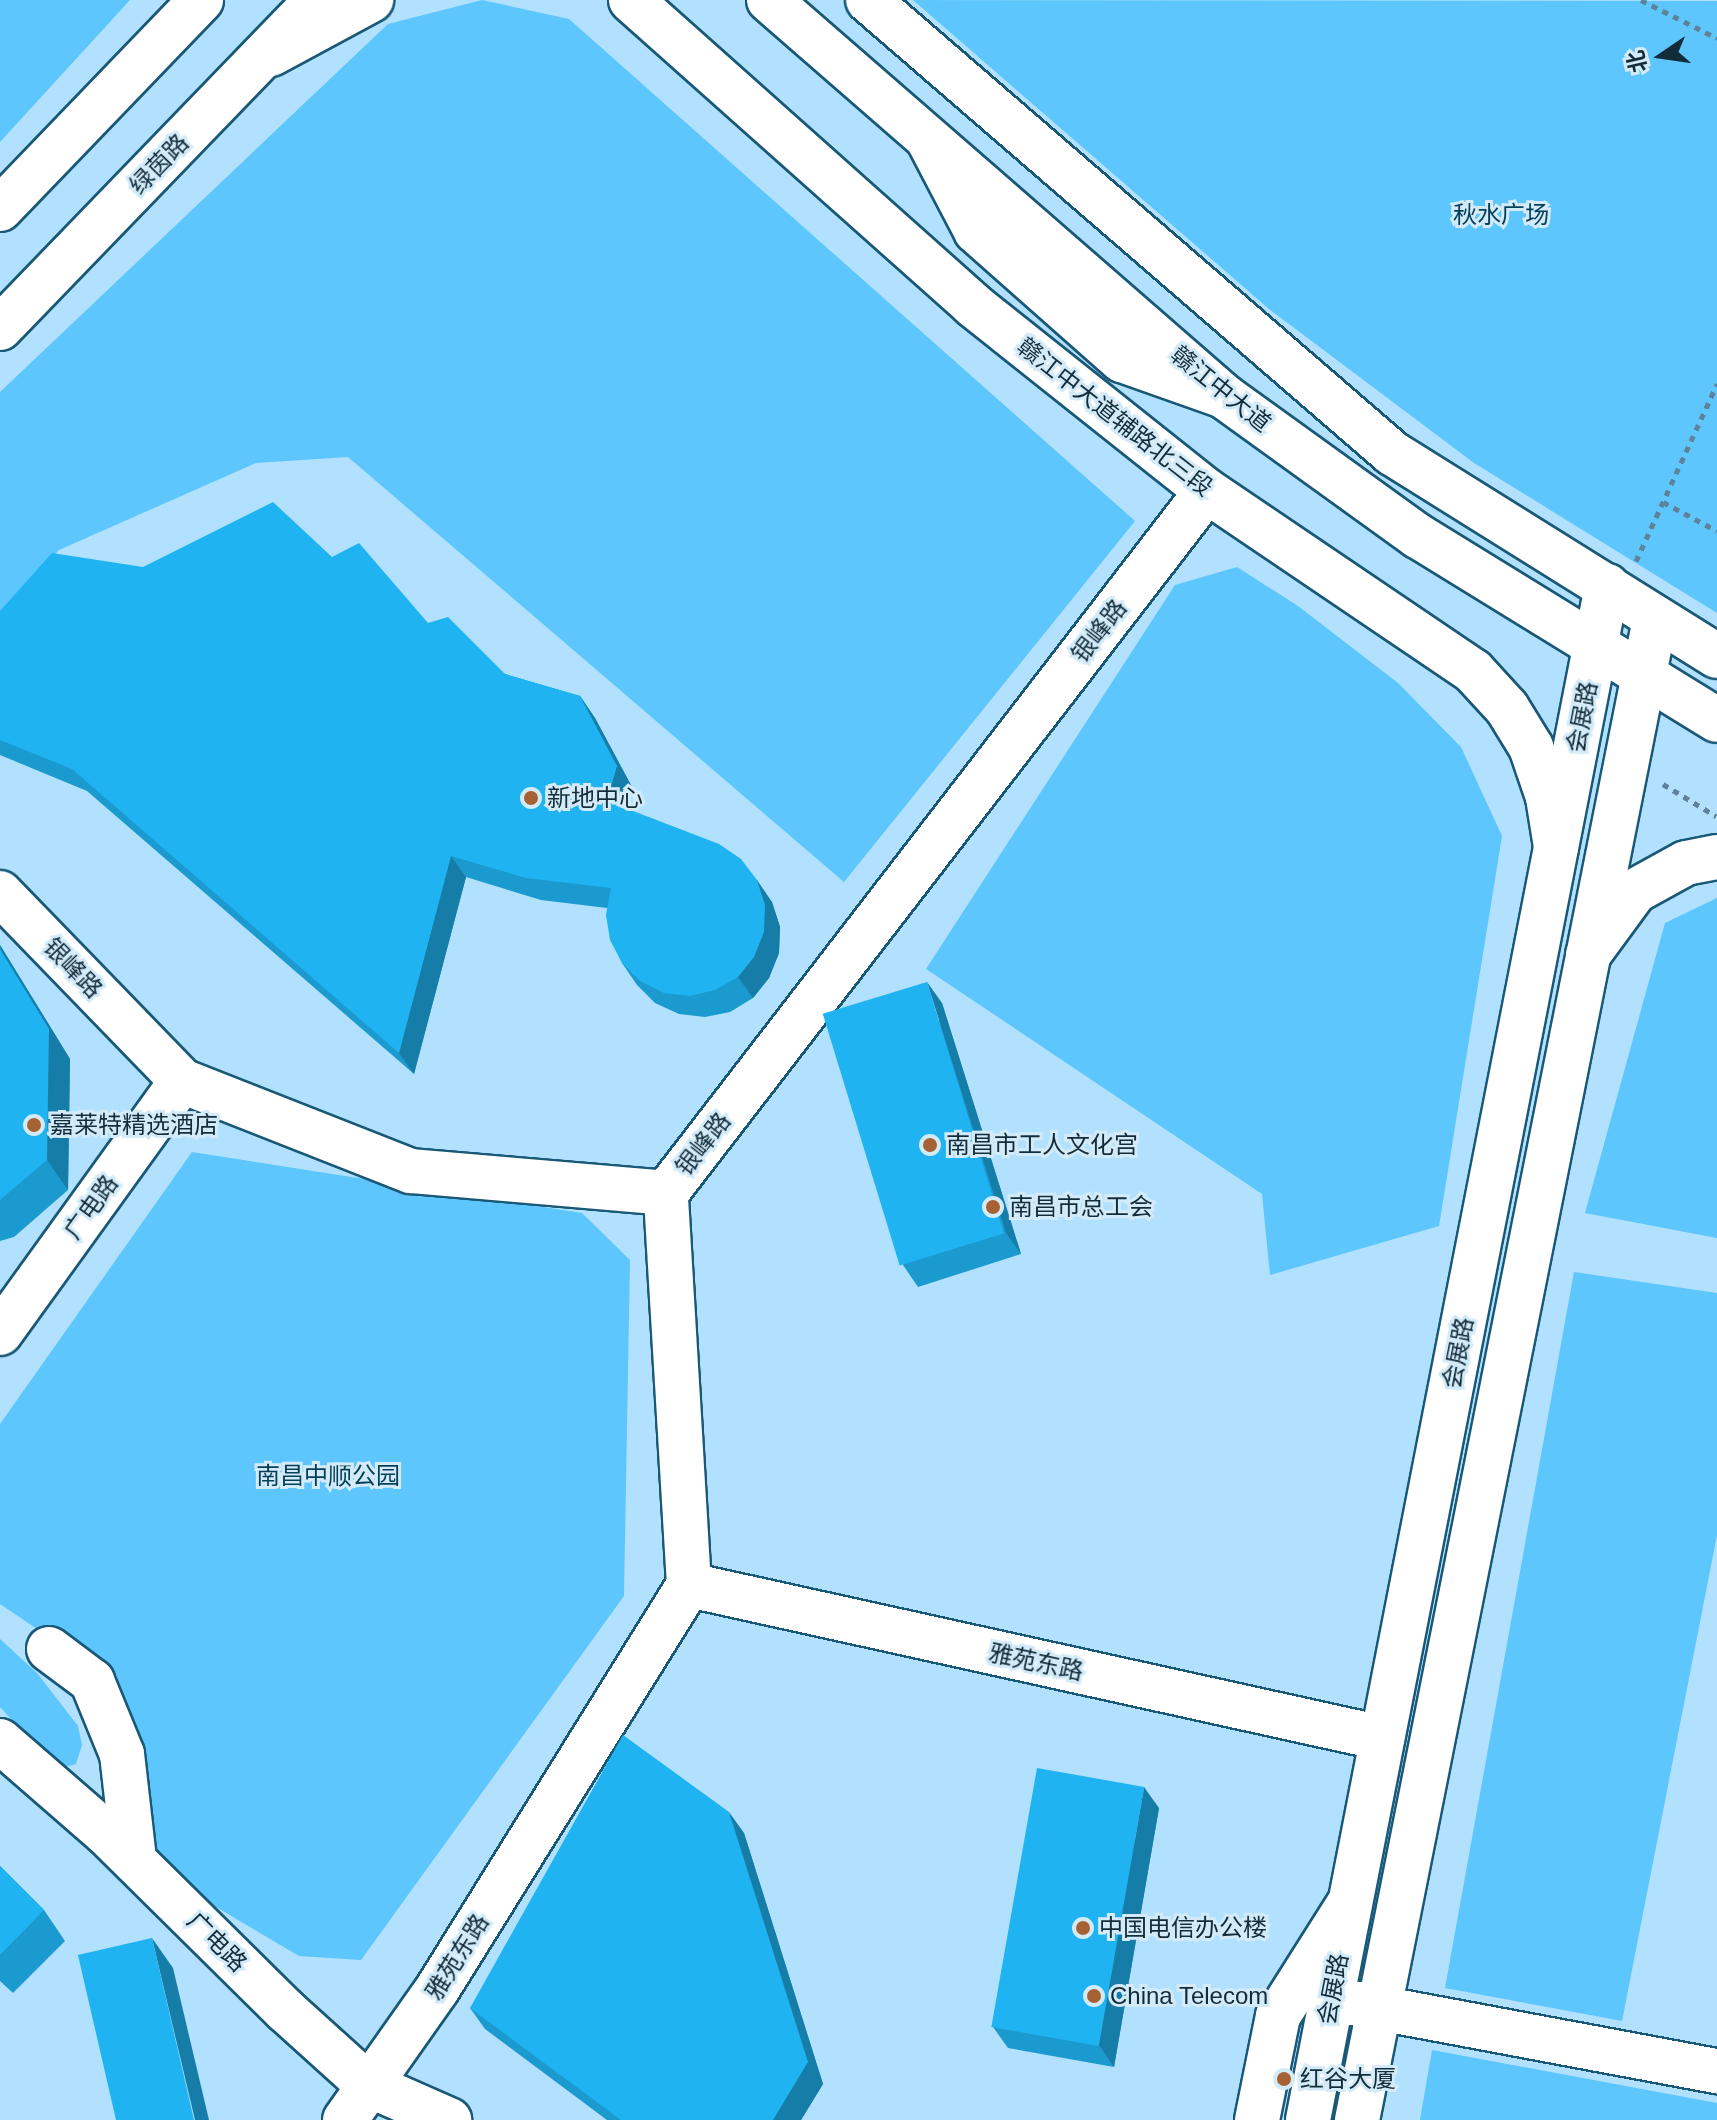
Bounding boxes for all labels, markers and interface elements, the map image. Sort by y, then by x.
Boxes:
north arrow [1621,16,1701,96]
text: 北 [1622,48,1652,75]
street label: 绿茵路 [124,128,194,200]
park label: 秋水广场 [1453,201,1549,229]
street label: 赣江中大道辅路北三段 [1012,332,1218,502]
street label: 赣江中大道 [1165,340,1277,438]
street label: 银峰路 [1065,594,1133,668]
street label: 会展路 [1561,679,1603,755]
place label: 新地中心 [547,784,643,812]
marker: 新地中心 [522,789,540,807]
street label: 银峰路 [38,932,108,1004]
street label: 银峰路 [669,1107,737,1181]
place label: 嘉莱特精选酒店 [50,1111,218,1139]
marker: 嘉莱特精选酒店 [25,1116,43,1134]
place label: 南昌市工人文化宫 [946,1131,1138,1159]
marker: 南昌市工人文化宫 [921,1136,939,1154]
street label: 广电路 [58,1169,124,1245]
place label: 南昌市总工会 [1009,1193,1153,1221]
marker: 南昌市总工会 [984,1198,1002,1216]
street label: 会展路 [1437,1315,1479,1391]
park label: 南昌中顺公园 [256,1462,400,1490]
street label: 雅苑东路 [986,1638,1086,1686]
street label: 广电路 [181,1906,253,1978]
street label: 雅苑东路 [419,1909,495,2005]
place label: 中国电信办公楼 [1099,1914,1267,1942]
marker: 中国电信办公楼 [1074,1919,1092,1937]
street label: 会展路 [1312,1951,1354,2027]
place label: China Telecom [1110,1982,1269,2010]
marker: China Telecom [1085,1987,1103,2005]
place label: 红谷大厦 [1300,2065,1396,2093]
marker: 红谷大厦 [1275,2070,1293,2088]

